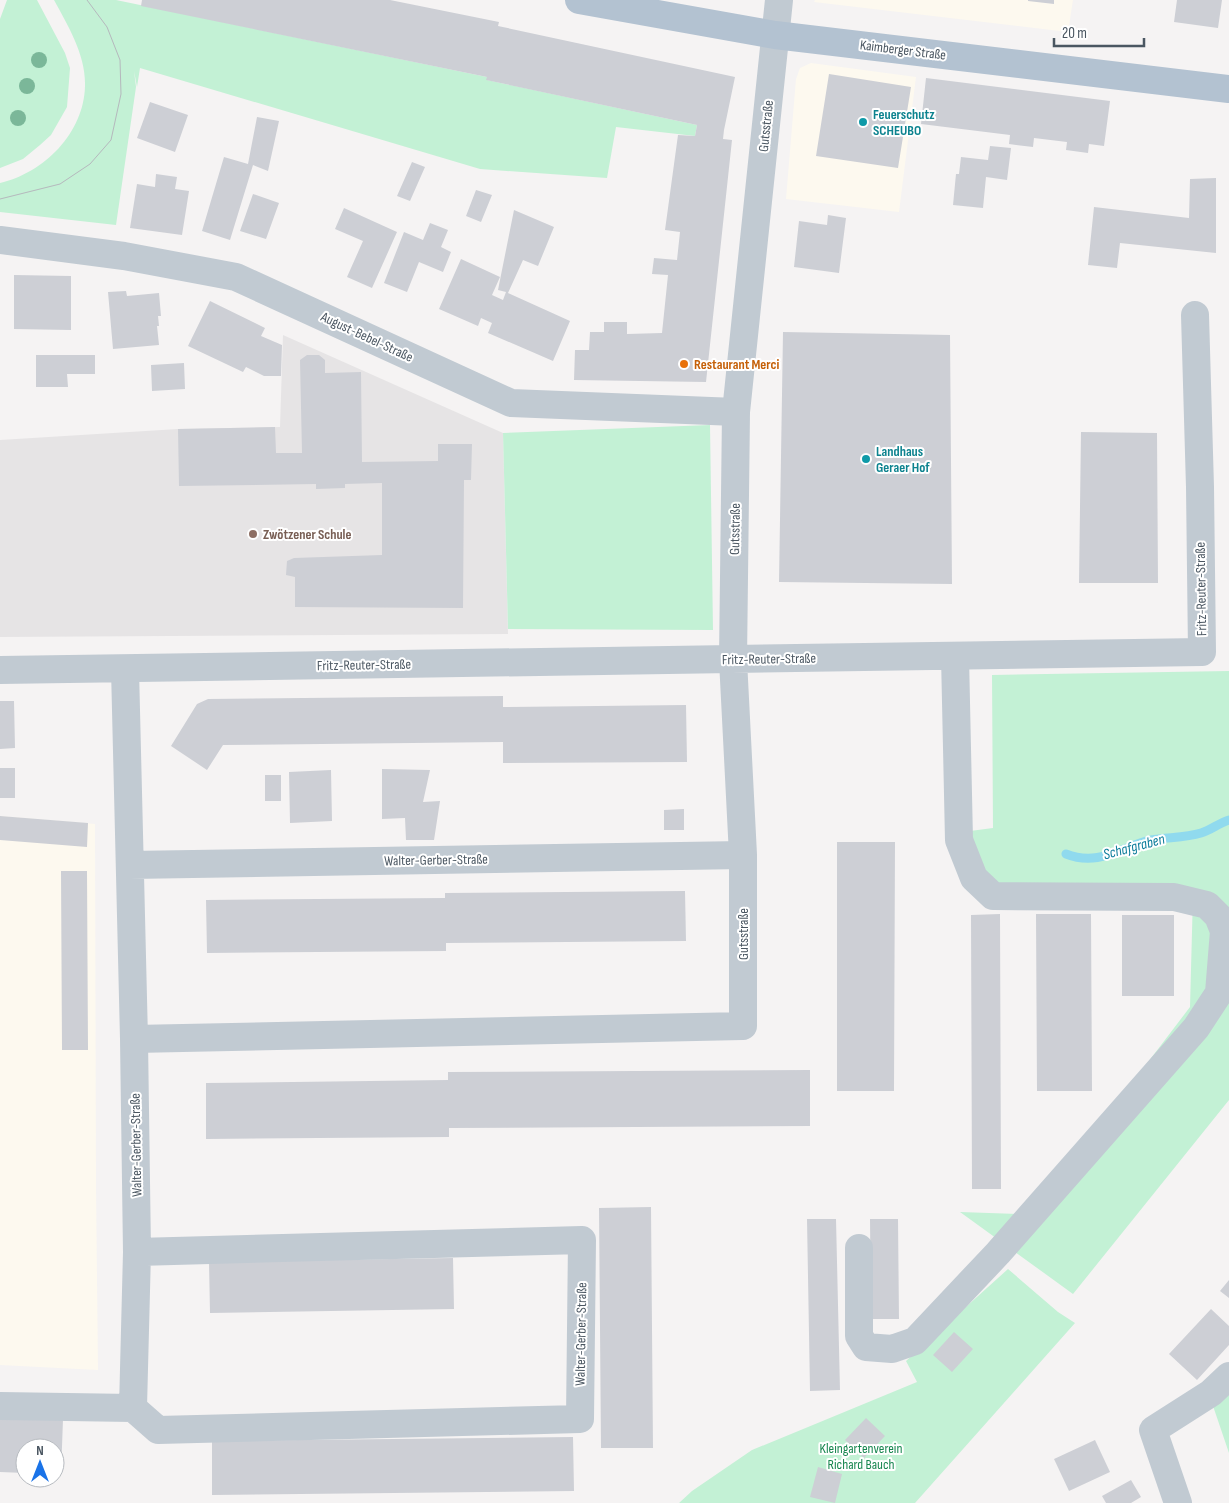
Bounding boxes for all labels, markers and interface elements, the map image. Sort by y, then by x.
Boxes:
scale bar [1054,15,1144,47]
text: 20 m [1062,24,1087,43]
street label: Kaimberger Straße [859,36,947,64]
street label: Gutsstraße [755,99,777,153]
place label: Feuerschutz SCHEUBO [873,106,935,139]
marker: Feuerschutz SCHEUBO [857,116,869,128]
street label: August-Bebel-Straße [317,308,416,366]
place label: Restaurant Merci [694,356,779,373]
marker: Restaurant Merci [678,358,690,370]
place label: Landhaus Geraer Hof [876,443,930,476]
marker: Landhaus Geraer Hof [860,453,872,465]
street label: Gutsstraße [726,503,744,555]
place label: Zwötzener Schule [263,526,351,543]
marker: Zwötzener Schule [247,528,259,540]
street label: Fritz-Reuter-Straße [1192,542,1210,636]
street label: Fritz-Reuter-Straße [722,650,816,668]
street label: Fritz-Reuter-Straße [317,656,411,674]
water label: Schafgraben [1101,830,1167,864]
street label: Walter-Gerber-Straße [384,851,488,869]
street label: Gutsstraße [735,908,752,960]
street label: Walter-Gerber-Straße [127,1093,145,1197]
street label: Walter-Gerber-Straße [572,1282,590,1386]
north arrow [15,1438,65,1488]
park label: Kleingartenverein Richard Bauch [820,1440,902,1473]
text: N [36,1442,44,1459]

